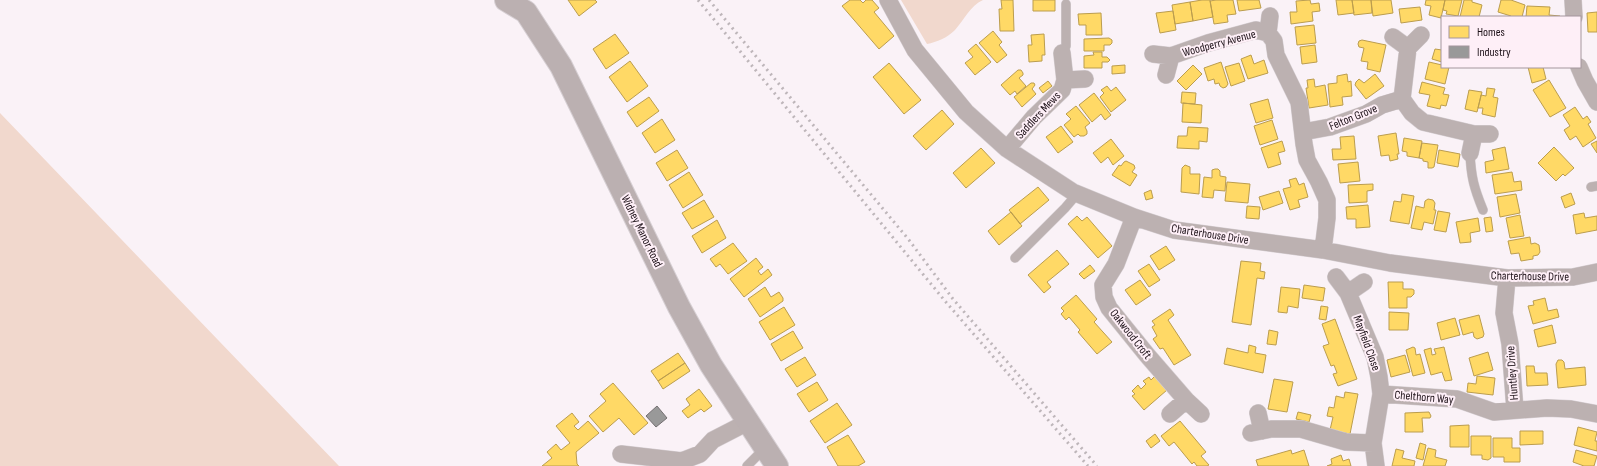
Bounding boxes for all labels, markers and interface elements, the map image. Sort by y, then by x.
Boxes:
legend [1441,16,1581,68]
text: Homes [1477,25,1505,40]
street label: Woodperry Avenue [1181,26,1258,60]
text: Industry [1477,45,1511,60]
street label: Saddlers Mews [1013,89,1064,142]
street label: Felton Grove [1327,101,1380,134]
street label: Widney Manor Road [618,193,666,270]
street label: Charterhouse Drive [1170,221,1250,248]
street label: Charterhouse Drive [1491,268,1569,285]
street label: Oakwood Croft [1106,306,1155,363]
street label: Mayfield Close [1350,313,1384,373]
street label: Huntley Drive [1503,345,1522,401]
street label: Chelthorn Way [1394,387,1454,408]

